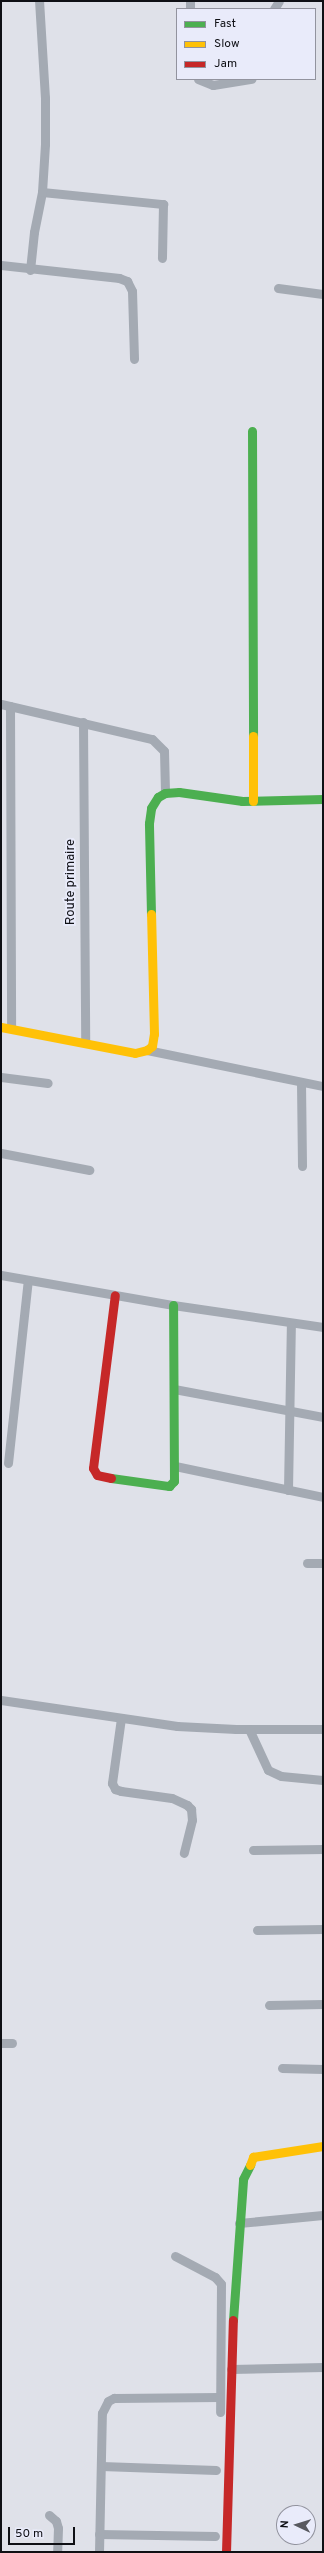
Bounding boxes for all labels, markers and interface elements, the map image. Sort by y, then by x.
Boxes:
legend [176,8,316,80]
text: Fast [214,16,236,32]
text: Slow [214,36,240,52]
text: Jam [214,56,237,72]
street label: Route primaire [63,839,79,925]
north arrow [276,2505,316,2545]
scale bar [10,2519,77,2545]
text: N [278,2520,292,2529]
text: 50 m [15,2526,43,2542]

